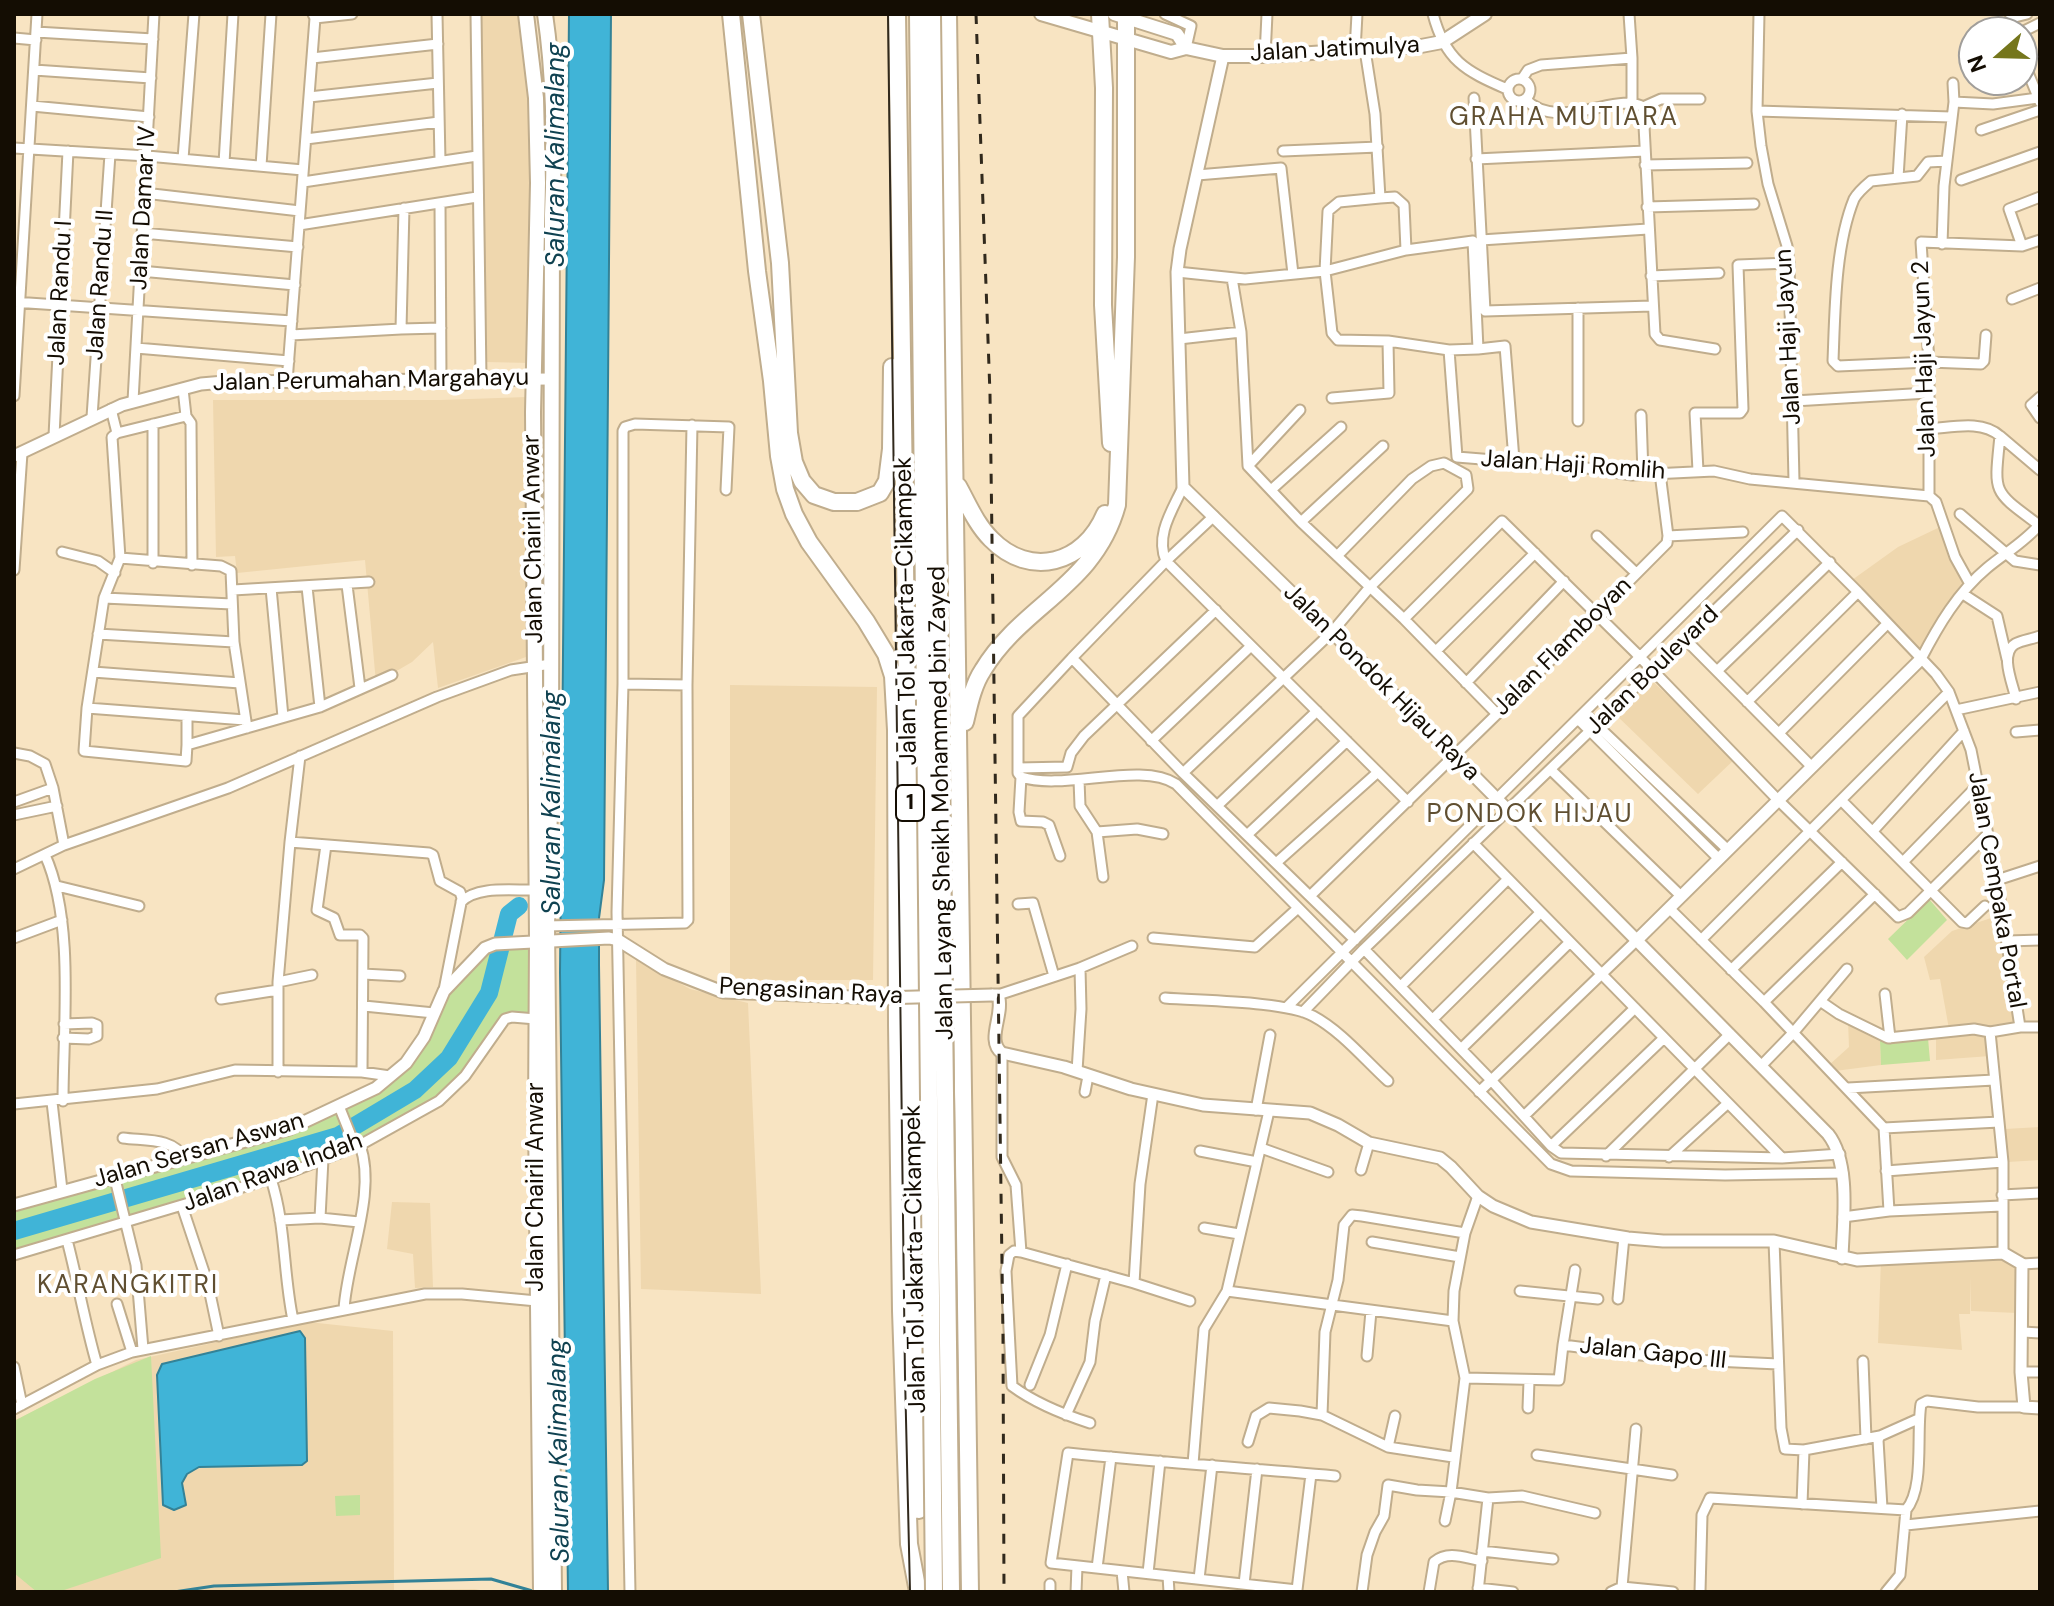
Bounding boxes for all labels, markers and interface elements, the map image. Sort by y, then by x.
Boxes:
north arrow [1958,16,2038,96]
street label: Jalan Jatimulya [1250,31,1420,69]
water label: Saluran Kalimalang [541,43,573,267]
text: N [1960,51,1993,76]
district label: GRAHA MUTIARA [1449,102,1679,134]
street label: Jalan Damar IV [125,125,163,291]
street label: Jalan Randu II [81,209,121,361]
street label: Jalan Randu I [43,220,79,366]
street label: Jalan Haji Jayun [1770,248,1808,426]
street label: Jalan Haji Jayun 2 [1907,260,1943,458]
street label: Jalan Perumahan Margahayu [213,364,529,398]
street label: Jalan Chairil Anwar [518,434,550,644]
street label: Jalan Haji Romlih [1480,445,1666,487]
street label: Jalan Tol Jakarta–Cikampek [890,456,924,766]
street label: Jalan Layang Sheikh Mohammed bin Zayed [923,566,961,1040]
street label: Jalan Flamboyan [1488,572,1638,722]
street label: Jalan Pondok Hijau Raya [1277,579,1485,787]
street label: Jalan Boulevard [1581,600,1725,742]
water label: Saluran Kalimalang [537,691,569,915]
street label: Jalan Cempaka Portal [1961,770,2031,1010]
road number: 1 [896,785,924,821]
district label: PONDOK HIJAU [1427,799,1633,831]
street label: Pengasinan Raya [718,973,904,1011]
street label: Jalan Chairil Anwar [523,1082,551,1292]
street label: Jalan Tol Jakarta–Cikampek [899,1104,933,1414]
street label: Jalan Sersan Aswan [90,1107,308,1195]
street label: Jalan Rawa Indah [179,1127,367,1219]
district label: KARANGKITRI [37,1270,219,1302]
street label: Jalan Gapo III [1578,1332,1728,1376]
water label: Saluran Kalimalang [542,1338,578,1564]

